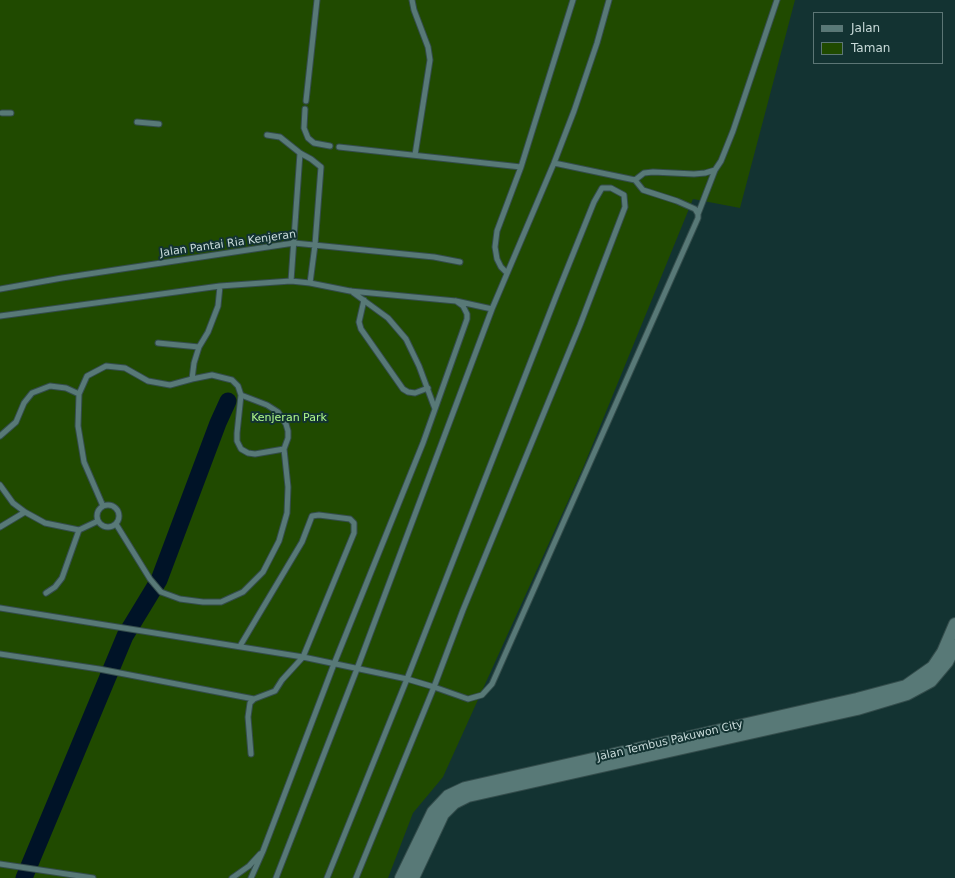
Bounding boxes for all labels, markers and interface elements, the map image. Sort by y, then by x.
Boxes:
legend [813,12,943,64]
text: Jalan [851,21,880,35]
text: Taman [851,41,890,55]
street label: Jalan Pantai Ria Kenjeran [159,228,297,260]
park label: Kenjeran Park [251,411,327,425]
street label: Jalan Tembus Pakuwon City [596,718,744,764]

